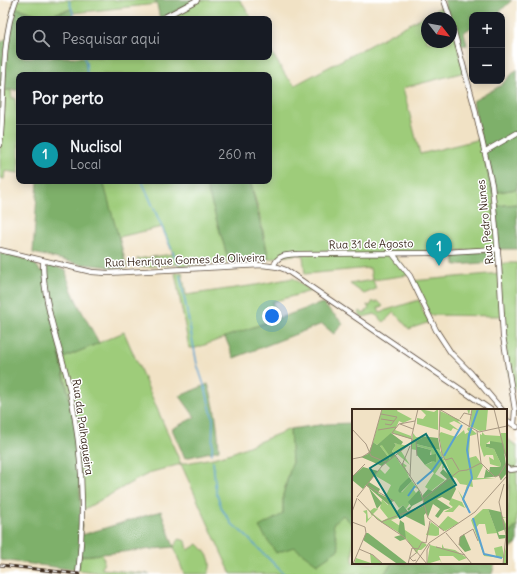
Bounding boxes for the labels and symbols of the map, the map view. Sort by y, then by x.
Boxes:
north arrow [421,12,457,48]
street label: Rua Pedro Nunes [474,179,496,265]
pin: 1 [426,233,452,266]
street label: Rua 31 de Agosto [329,236,413,252]
street label: Rua Henrique Gomes de Oliveira [105,250,265,270]
your location [262,306,282,326]
street label: Rua da Palhagueira [69,378,97,476]
inset map [352,409,507,564]

